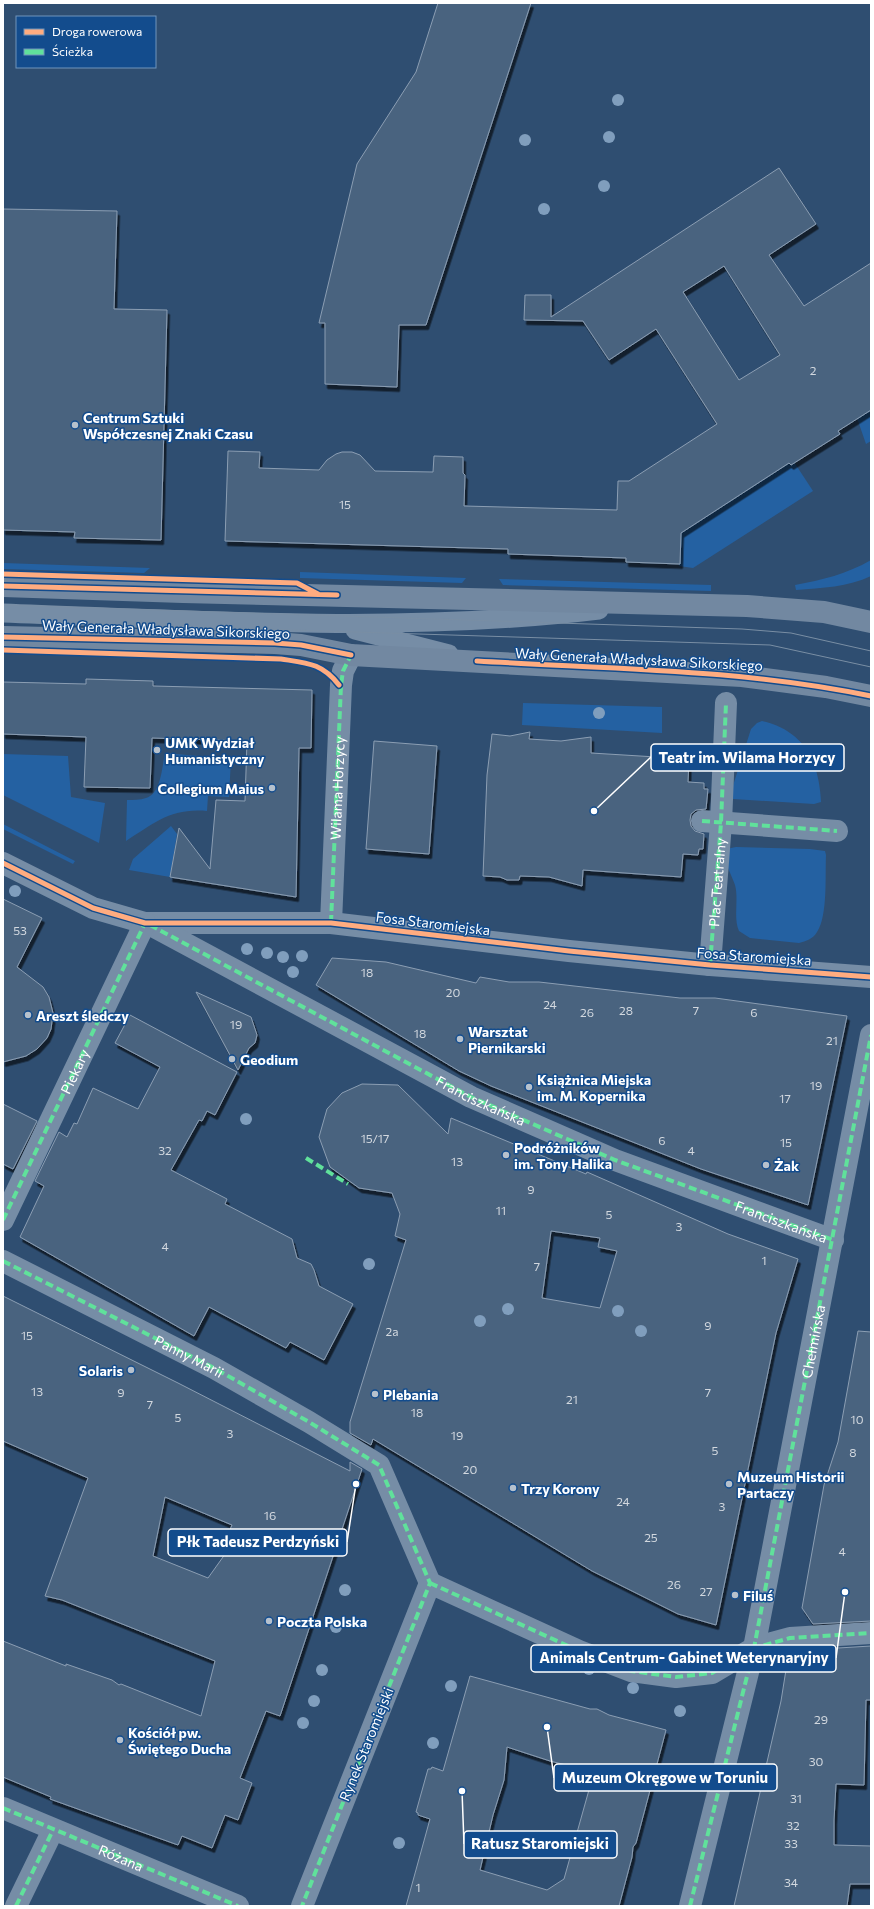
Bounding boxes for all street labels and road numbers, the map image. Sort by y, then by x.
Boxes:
street label: Wały Generała Władysława Sikorskiego [42,616,290,642]
street label: Wały Generała Władysława Sikorskiego [515,644,763,674]
street label: Wilama Horzycy [326,736,347,840]
street label: Plac Teatralny [704,837,728,927]
street label: Fosa Staromiejska [375,908,491,938]
street label: Fosa Staromiejska [696,944,812,968]
street label: Piekary [56,1046,92,1096]
street label: Franciszkańska [434,1072,528,1128]
street label: Franciszkańska [733,1196,830,1246]
street label: Chełmińska [797,1303,828,1379]
street label: Panny Marii [152,1331,227,1380]
street label: Rynek Staromiejski [335,1685,397,1803]
street label: Różana [96,1840,146,1874]

